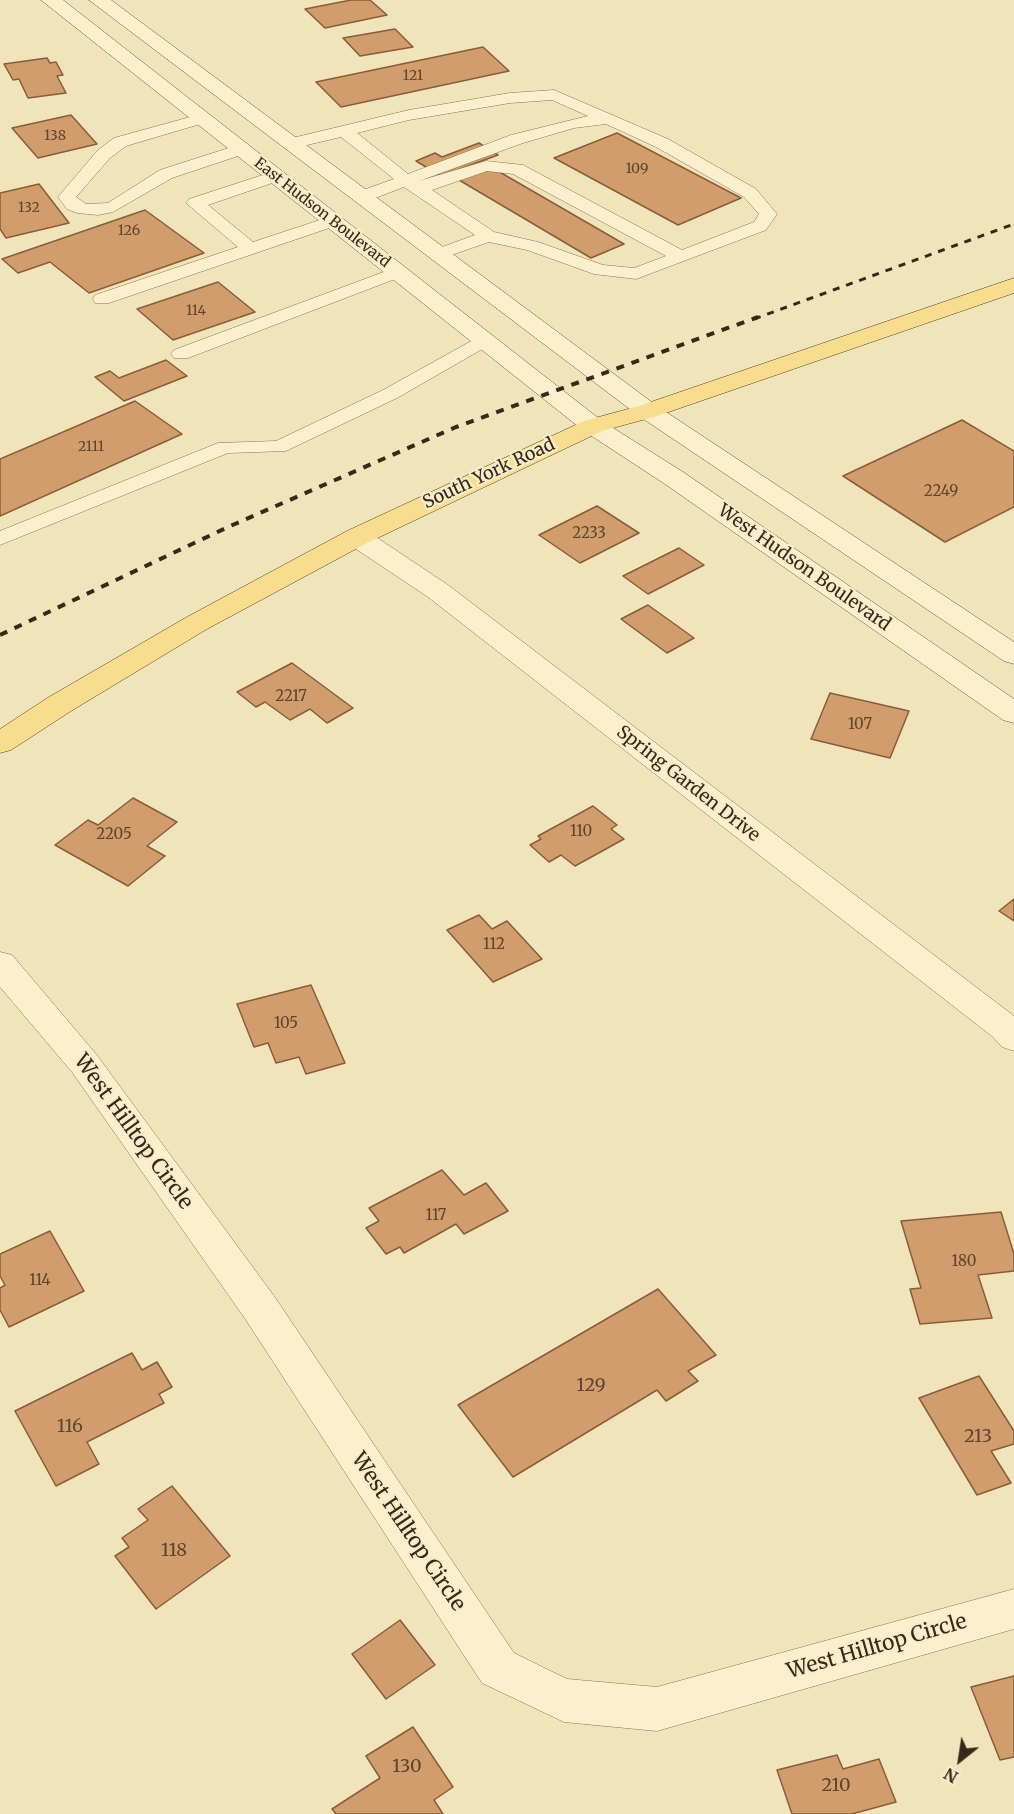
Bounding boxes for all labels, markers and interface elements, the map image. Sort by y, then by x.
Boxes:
house number: 121 [403,68,423,84]
house number: 138 [44,128,66,144]
street label: East Hudson Boulevard [250,154,394,272]
house number: 109 [625,161,649,177]
house number: 132 [18,200,40,216]
house number: 126 [118,223,140,239]
house number: 114 [186,303,206,319]
street label: South York Road [420,434,558,514]
house number: 2111 [78,439,104,455]
house number: 2249 [924,483,958,501]
street label: West Hudson Boulevard [713,500,895,636]
house number: 2233 [572,525,606,543]
house number: 2217 [275,688,307,706]
house number: 107 [848,716,872,734]
street label: Spring Garden Drive [612,721,764,847]
house number: 110 [570,823,592,841]
house number: 2205 [96,826,132,844]
house number: 112 [483,936,505,954]
house number: 105 [274,1015,298,1033]
street label: West Hilltop Circle [68,1049,198,1215]
house number: 117 [426,1207,446,1225]
house number: 180 [952,1253,976,1271]
house number: 114 [29,1272,51,1290]
house number: 129 [576,1375,606,1397]
house number: 116 [57,1416,83,1438]
house number: 213 [964,1426,992,1448]
street label: West Hilltop Circle [346,1448,470,1616]
house number: 118 [161,1540,187,1562]
street label: West Hilltop Circle [784,1609,970,1685]
north arrow [930,1730,990,1790]
house number: 130 [392,1756,422,1778]
text: N [941,1764,961,1787]
house number: 210 [821,1775,851,1797]

